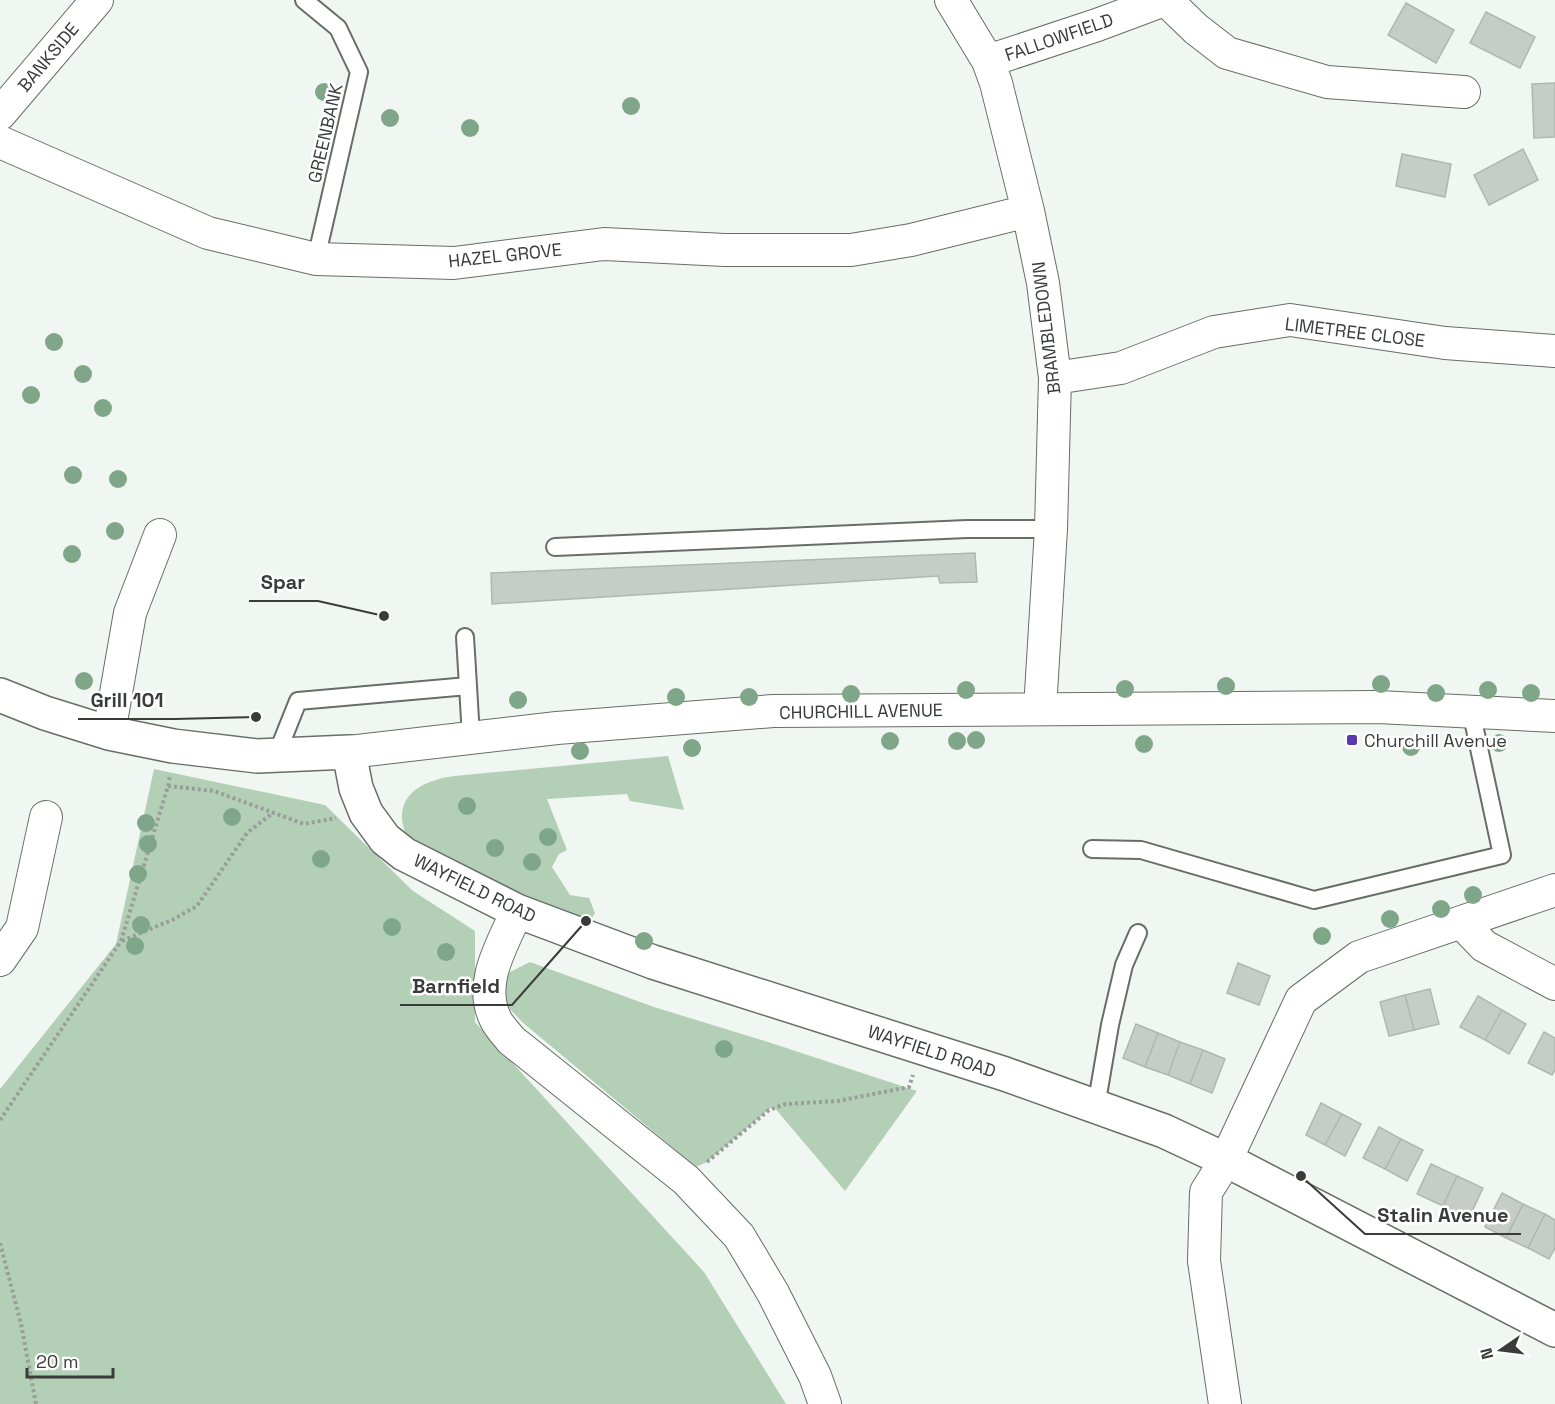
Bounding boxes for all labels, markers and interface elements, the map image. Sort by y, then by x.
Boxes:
street label: FALLOWFIELD [1002,8,1116,66]
street label: BANKSIDE [12,18,84,96]
street label: GREENBANK [302,81,348,185]
street label: HAZEL GROVE [447,238,563,272]
street label: BRAMBLEDOWN [1026,260,1066,396]
street label: LIMETREE CLOSE [1284,312,1426,352]
callout: Spar [249,563,318,601]
text: Spar [261,569,305,595]
callout: Grill 101 [78,681,175,719]
text: Grill 101 [90,687,164,713]
street label: CHURCHILL AVENUE [779,698,943,724]
place label: Churchill Avenue [1364,729,1507,752]
marker: Churchill Avenue [1345,733,1359,747]
street label: WAYFIELD ROAD [410,848,540,928]
callout: Barnfield [400,967,512,1005]
text: Barnfield [412,973,500,999]
street label: WAYFIELD ROAD [865,1019,999,1083]
callout: Stalin Avenue [1365,1196,1521,1234]
text: Stalin Avenue [1377,1202,1509,1228]
north arrow [1471,1320,1531,1380]
scale bar [27,1341,112,1379]
text: N [1475,1346,1498,1361]
text: 20 m [36,1350,79,1373]

